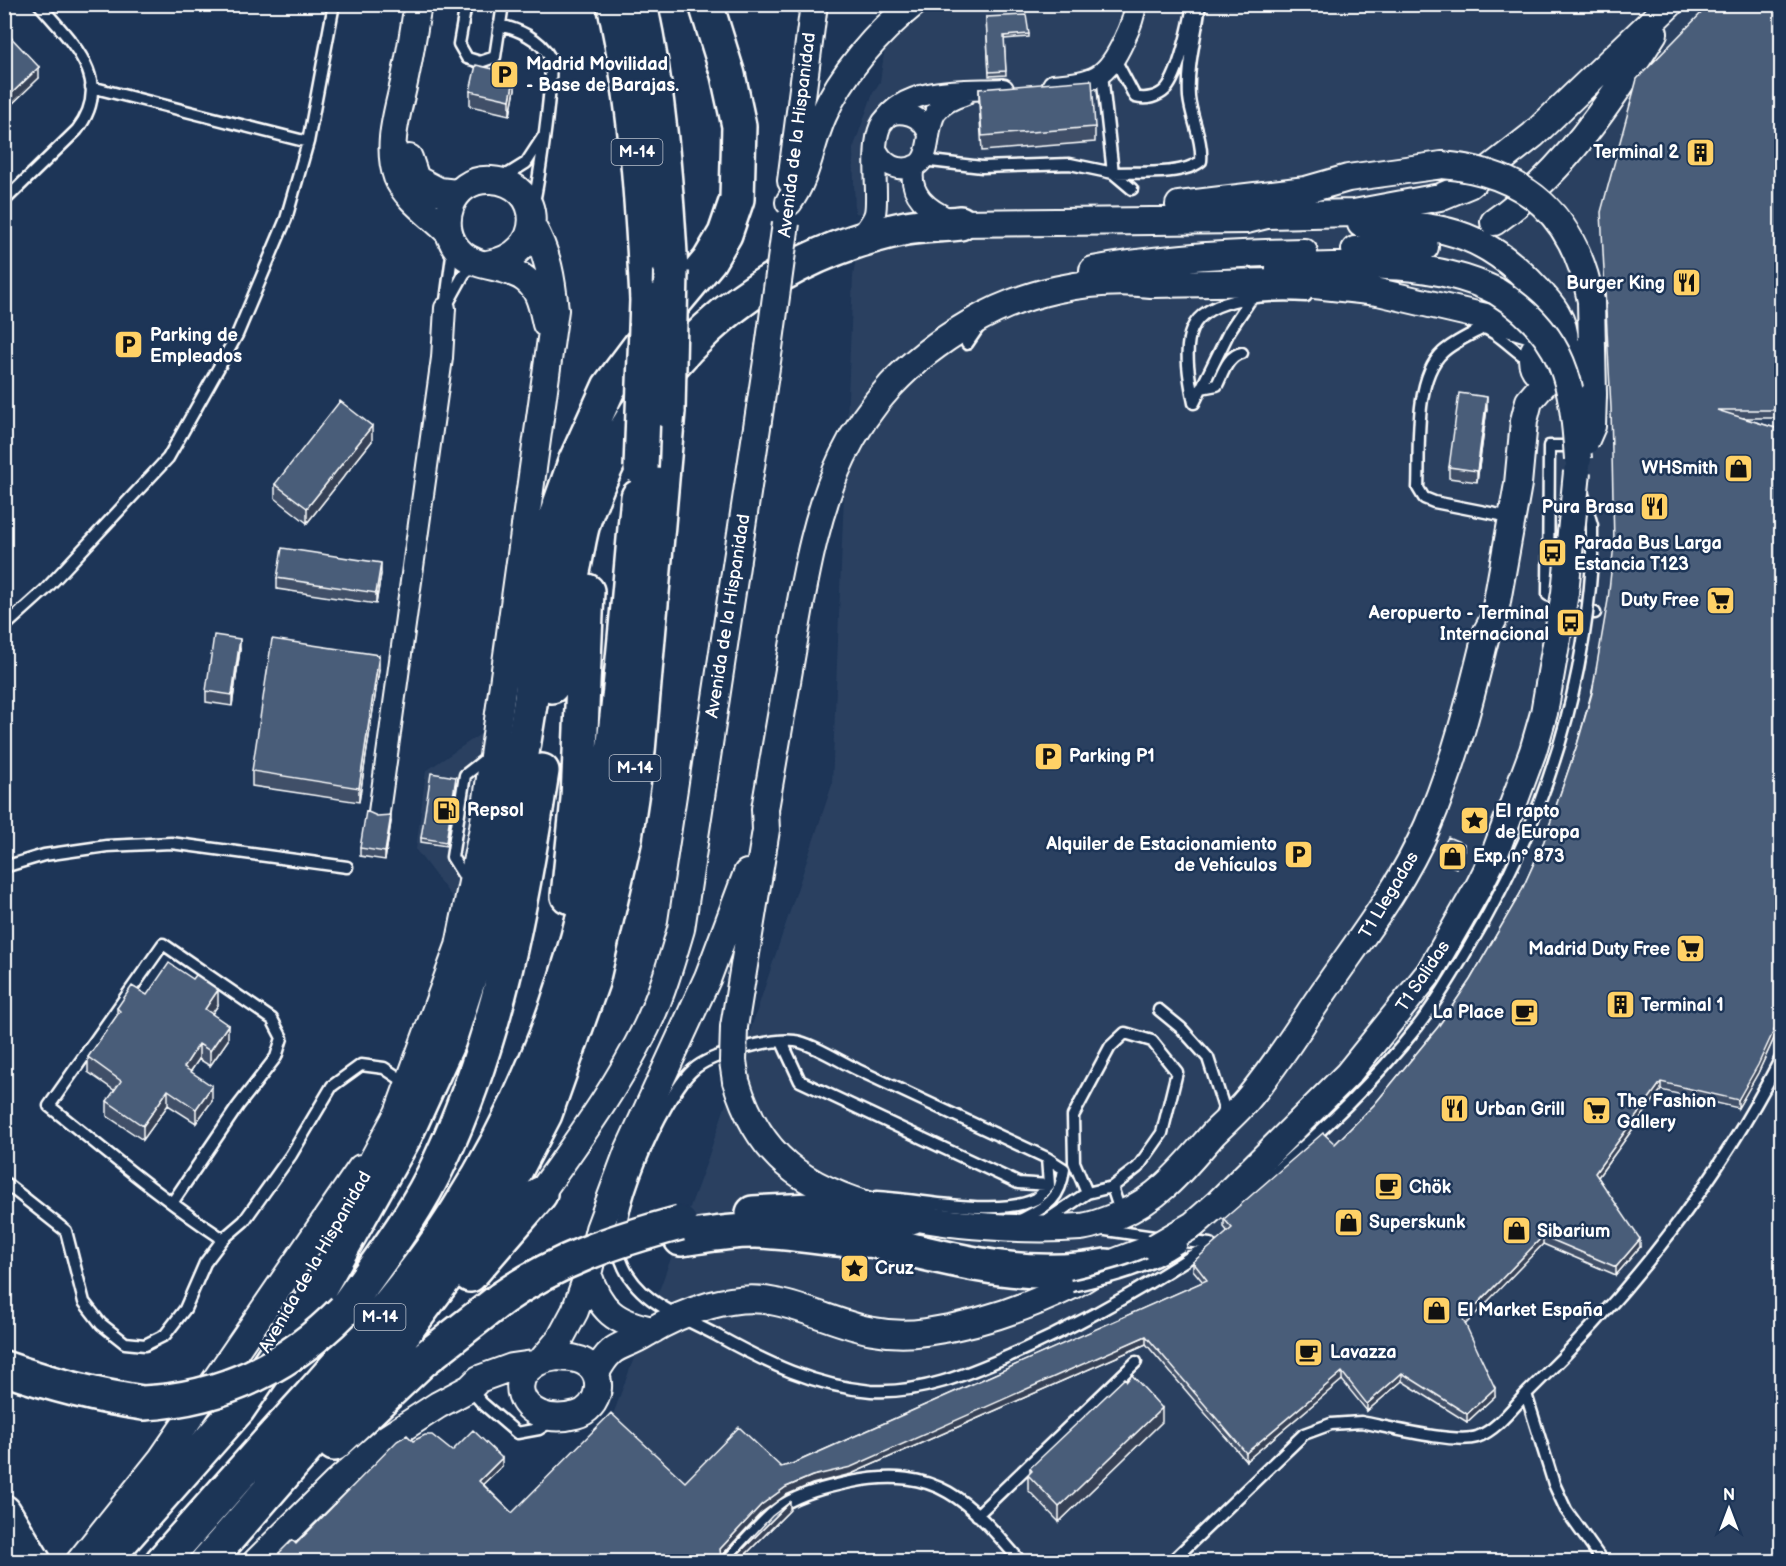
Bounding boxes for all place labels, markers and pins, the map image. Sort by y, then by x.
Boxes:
place label: Madrid Movilidad - Base de Barajas. [526,54,679,96]
parking icon: Madrid Movilidad - Base de Barajas. [489,58,521,90]
building icon: Terminal 2 [1684,136,1716,168]
place label: Terminal 2 [1593,142,1679,163]
restaurant icon: Burger King [1670,267,1702,299]
place label: Burger King [1566,273,1665,294]
place label: Parking de Empleados [150,325,242,367]
parking icon: Parking de Empleados [113,329,145,361]
shop icon: WHSmith [1723,452,1755,484]
place label: WHSmith [1642,458,1718,479]
restaurant icon: Pura Brasa [1639,491,1671,523]
place label: Pura Brasa [1542,497,1634,518]
place label: Parada Bus Larga Estancia T123 [1574,533,1722,575]
bus stop icon: Parada Bus Larga Estancia T123 [1537,537,1569,569]
supermarket icon: Duty Free [1704,584,1736,616]
place label: Duty Free [1621,590,1699,611]
place label: Aeropuerto - Terminal Internacional [1368,603,1549,645]
bus stop icon: Aeropuerto - Terminal Internacional [1554,607,1586,639]
parking icon: Parking P1 [1032,740,1064,772]
place label: Parking P1 [1069,746,1155,767]
fuel station icon: Repsol [430,794,462,826]
place label: Repsol [467,800,524,821]
place label: El rapto de Europa [1495,801,1580,843]
place icon: El rapto de Europa [1458,805,1490,837]
place label: Alquiler de Estacionamiento de Vehículos [1045,834,1277,876]
parking icon: Alquiler de Estacionamiento de Vehículos [1282,838,1314,870]
shop icon: Exp. nº 873 [1436,840,1468,872]
place label: Exp. nº 873 [1473,846,1564,867]
supermarket icon: Madrid Duty Free [1675,933,1707,965]
place label: Madrid Duty Free [1528,939,1670,960]
building icon: Terminal 1 [1604,989,1636,1021]
place label: Terminal 1 [1641,995,1724,1016]
cafe icon: La Place [1509,996,1541,1028]
place label: La Place [1432,1002,1504,1023]
place label: The Fashion Gallery [1617,1091,1716,1133]
restaurant icon: Urban Grill [1438,1093,1470,1125]
supermarket icon: The Fashion Gallery [1580,1095,1612,1127]
place label: Urban Grill [1475,1099,1565,1120]
cafe icon: Chök [1372,1171,1404,1203]
place label: Chök [1409,1177,1452,1198]
shop icon: Superskunk [1332,1206,1364,1238]
place label: Superskunk [1369,1212,1466,1233]
shop icon: Sibarium [1500,1215,1532,1247]
place label: Sibarium [1537,1221,1610,1242]
place icon: Cruz [838,1252,870,1284]
place label: Cruz [875,1258,914,1279]
shop icon: El Market España [1420,1294,1452,1326]
place label: El Market España [1457,1300,1603,1321]
cafe icon: Lavazza [1293,1336,1325,1368]
place label: Lavazza [1330,1342,1397,1363]

